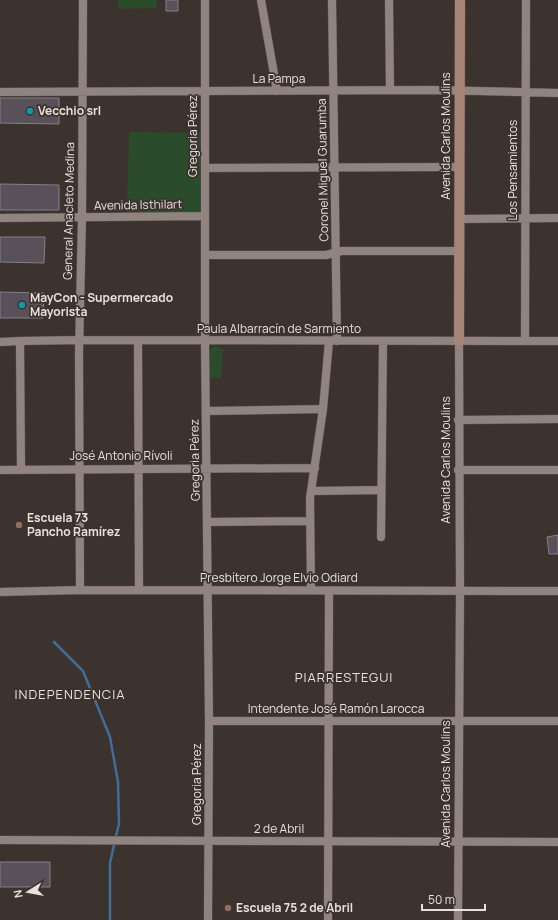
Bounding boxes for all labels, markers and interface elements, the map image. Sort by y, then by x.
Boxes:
street label: La Pampa [253,70,305,87]
street label: Avenida Carlos Moulins [437,72,454,200]
street label: Gregoria Pérez [184,95,201,177]
street label: Coronel Miguel Guarumba [313,98,332,242]
place label: Vecchio srl [38,102,101,119]
marker: Vecchio srl [25,106,35,116]
street label: Los Pensamientos [504,120,521,220]
street label: General Anacleto Medina [59,142,78,280]
street label: Avenida Isthilart [94,195,183,214]
place label: MayCon - Supermercado Mayorista [30,289,173,320]
marker: MayCon - Supermercado Mayorista [17,300,27,310]
street label: Paula Albarracín de Sarmiento [197,320,361,337]
street label: Avenida Carlos Moulins [437,396,454,524]
street label: Gregoria Pérez [185,419,204,501]
street label: José Antonio Rívoli [69,447,173,464]
place label: Escuela 73 Pancho Ramírez [27,509,120,540]
marker: Escuela 73 Pancho Ramírez [14,520,24,530]
street label: Presbítero Jorge Elvio Odiard [200,569,358,586]
district label: PIARRESTEGUI [295,668,393,686]
district label: INDEPENDENCIA [15,685,125,703]
street label: Intendente José Ramón Larocca [248,700,424,717]
street label: Avenida Carlos Moulins [437,720,454,848]
street label: Gregoria Pérez [188,743,205,825]
street label: 2 de Abril [254,820,304,837]
north arrow [8,872,48,912]
scale bar [422,886,485,912]
text: N [10,889,26,899]
text: 50 m [428,891,455,908]
place label: Escuela 75 2 de Abril [236,899,353,916]
marker: Escuela 75 2 de Abril [223,903,233,913]

